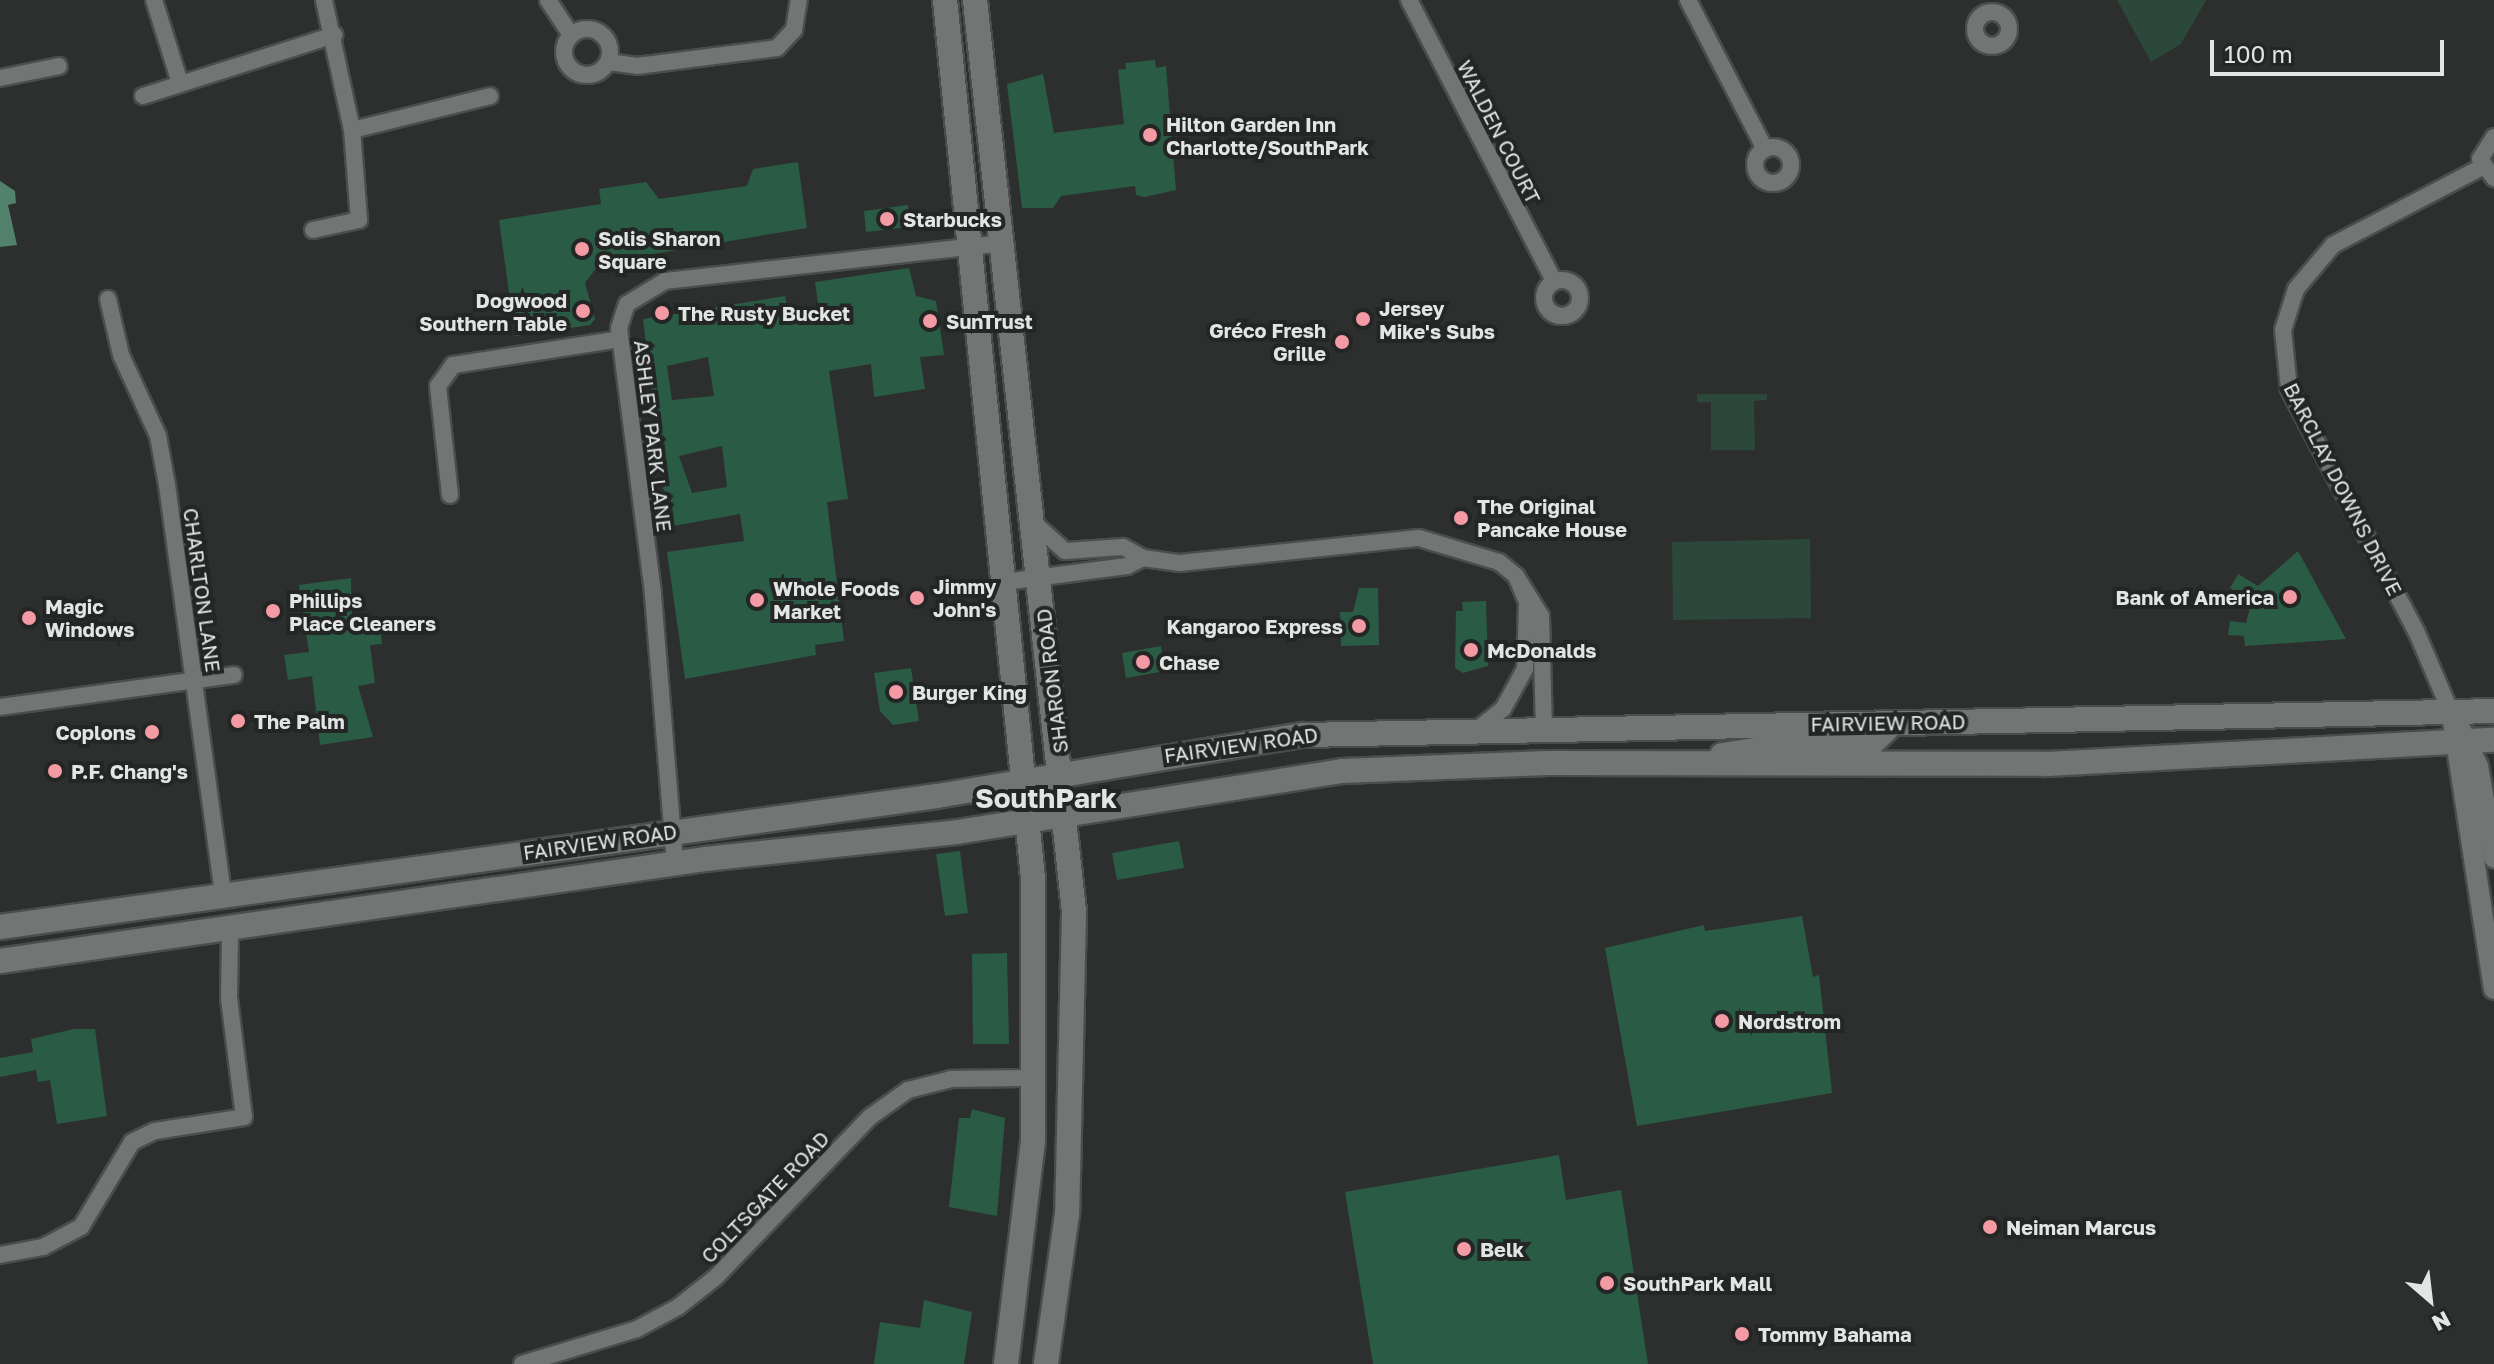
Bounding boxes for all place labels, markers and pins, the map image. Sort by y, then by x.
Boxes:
place label: Hilton Garden Inn Charlotte/SouthPark [1166,112,1369,159]
marker: Hilton Garden Inn Charlotte/SouthPark [1141,126,1159,144]
place label: Starbucks [903,207,1002,231]
marker: Starbucks [878,210,896,228]
place label: Solis Sharon Square [598,226,720,273]
marker: Solis Sharon Square [573,240,591,258]
place label: Dogwood Southern Table [419,288,567,335]
place label: Jersey Mike's Subs [1379,296,1495,343]
place label: The Rusty Bucket [678,301,850,325]
marker: Dogwood Southern Table [574,302,592,320]
marker: The Rusty Bucket [653,304,671,322]
place label: SunTrust [946,309,1033,333]
marker: Jersey Mike's Subs [1354,310,1372,328]
marker: SunTrust [921,312,939,330]
place label: Gréco Fresh Grille [1209,318,1326,365]
marker: Gréco Fresh Grille [1333,333,1351,351]
place label: The Original Pancake House [1477,494,1627,541]
marker: The Original Pancake House [1452,509,1470,527]
place label: Jimmy John's [933,574,997,621]
place label: Whole Foods Market [773,576,900,623]
place label: Bank of America [2116,585,2274,609]
place label: Phillips Place Cleaners [289,588,436,635]
marker: Bank of America [2281,588,2299,606]
marker: Jimmy John's [908,589,926,607]
marker: Whole Foods Market [748,591,766,609]
place label: Magic Windows [45,594,134,641]
marker: Phillips Place Cleaners [264,602,282,620]
marker: Magic Windows [20,609,38,627]
place label: Kangaroo Express [1167,614,1343,638]
marker: Kangaroo Express [1350,617,1368,635]
place label: McDonalds [1487,638,1596,662]
marker: McDonalds [1462,641,1480,659]
place label: Chase [1159,650,1220,674]
marker: Chase [1134,653,1152,671]
place label: Burger King [912,680,1027,704]
marker: Burger King [887,683,905,701]
place label: The Palm [254,709,345,733]
marker: The Palm [229,712,247,730]
place label: Coplons [56,720,136,744]
marker: Coplons [143,723,161,741]
place label: P.F. Chang's [71,759,188,783]
marker: P.F. Chang's [46,762,64,780]
place label: Nordstrom [1738,1009,1841,1033]
marker: Nordstrom [1713,1012,1731,1030]
place label: Neiman Marcus [2006,1215,2156,1239]
marker: Neiman Marcus [1981,1218,1999,1236]
place label: Belk [1480,1237,1524,1261]
marker: Belk [1455,1240,1473,1258]
place label: SouthPark Mall [1623,1271,1772,1295]
marker: SouthPark Mall [1598,1274,1616,1292]
place label: Tommy Bahama [1758,1322,1912,1346]
marker: Tommy Bahama [1733,1325,1751,1343]

